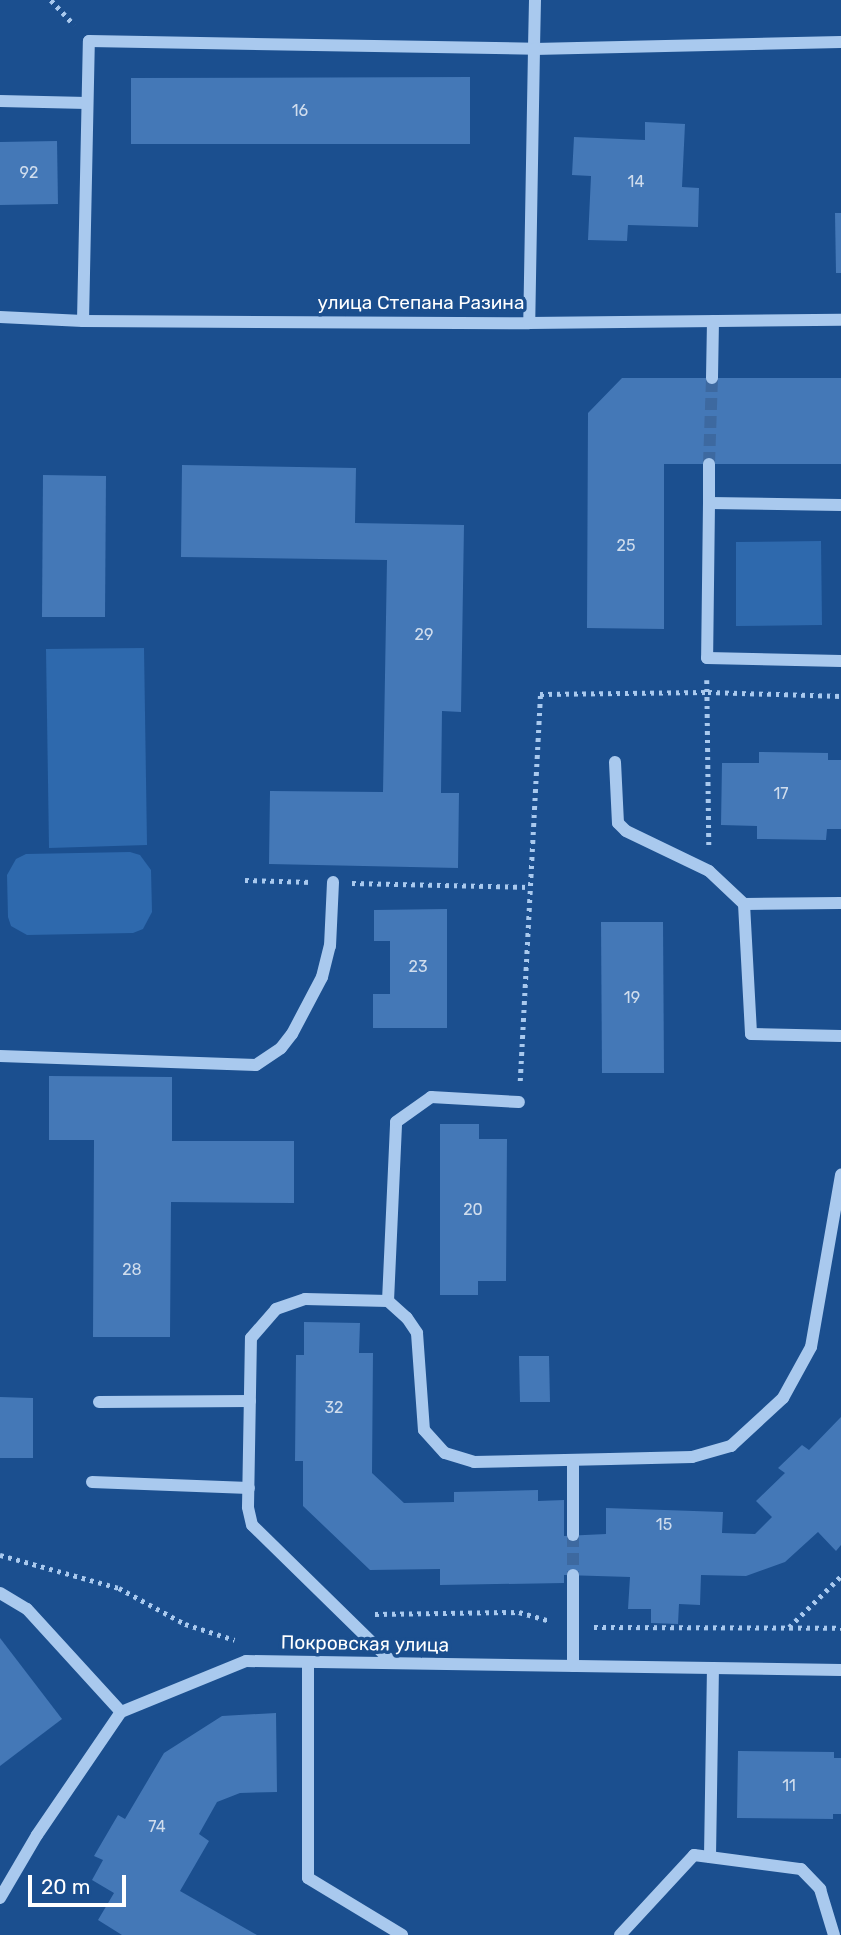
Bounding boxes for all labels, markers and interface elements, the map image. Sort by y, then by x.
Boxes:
house number: 16 [292,101,308,121]
house number: 92 [20,163,38,183]
house number: 14 [628,172,644,192]
street label: улица Степана Разина [318,292,524,314]
house number: 25 [617,536,635,556]
house number: 29 [415,625,433,645]
house number: 17 [773,784,789,804]
house number: 23 [408,957,428,977]
house number: 19 [624,988,640,1008]
house number: 20 [463,1200,483,1220]
house number: 28 [122,1260,142,1280]
house number: 32 [324,1398,344,1418]
house number: 15 [656,1515,672,1535]
street label: Покровская улица [281,1631,449,1657]
house number: 11 [782,1776,796,1796]
house number: 74 [148,1817,166,1837]
scale bar [32,1862,130,1906]
text: 20 m [41,1874,90,1899]

